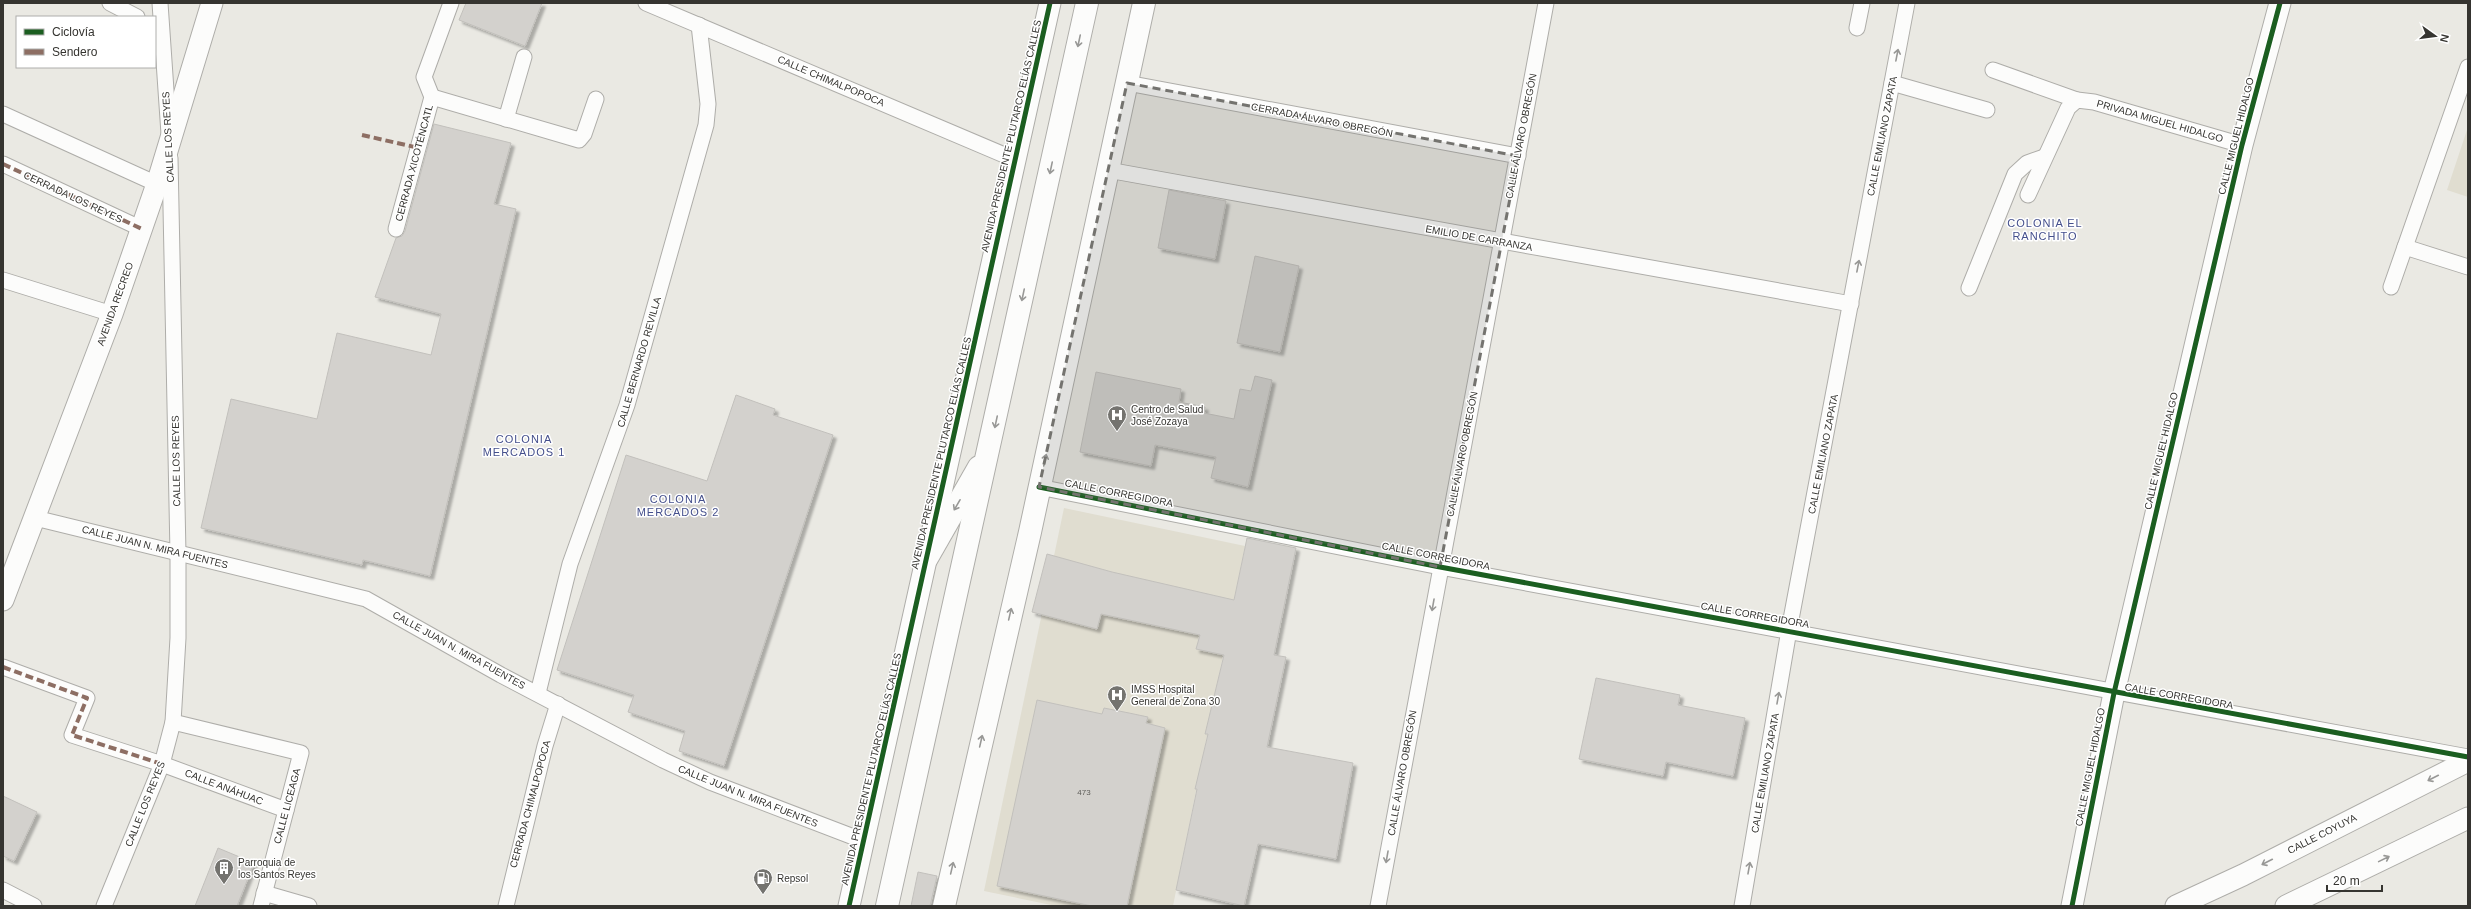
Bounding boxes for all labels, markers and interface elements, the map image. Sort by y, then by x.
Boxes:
legend [16,16,156,68]
north arrow [2415,16,2455,56]
street label: AVENIDA PRESIDENTE PLUTARCO ELÍAS CALLES [978,18,1043,253]
text: Ciclovía [52,25,95,39]
text: N [2438,33,2451,44]
one-way arrow [1074,34,1082,47]
text: Sendero [52,45,98,59]
one-way arrow [1894,49,1902,62]
street label: CALLE CHIMALPOPOCA [776,53,886,109]
street label: CALLE ÁLVARO OBREGÓN [1502,72,1539,200]
street label: CALLE EMILIANO ZAPATA [1865,75,1899,197]
street label: CALLE MIGUEL HIDALGO [2216,76,2256,196]
street label: CALLE LOS REYES [160,91,176,183]
street label: PRIVADA MIGUEL HIDALGO [2095,98,2225,144]
street label: CERRADA ÁLVARO OBREGÓN [1250,100,1394,139]
street label: CERRADA XICOTÉNCATL [392,103,435,223]
one-way arrow [1047,161,1055,174]
street label: CERRADA LOS REYES [22,169,124,225]
district label: COLONIA EL RANCHITO [2007,217,2083,242]
street label: EMILIO DE CARRANZA [1425,223,1534,253]
street label: AVENIDA RECREO [95,260,135,347]
one-way arrow [1854,260,1862,273]
one-way arrow [1019,288,1027,301]
street label: CALLE BERNARDO REVILLA [615,295,663,428]
street label: AVENIDA PRESIDENTE PLUTARCO ELÍAS CALLES [908,335,973,570]
street label: CALLE ÁLVARO OBREGÓN [1443,390,1480,518]
street label: CALLE MIGUEL HIDALGO [2142,391,2180,511]
street label: CALLE EMILIANO ZAPATA [1806,393,1840,515]
hospital icon: Centro de Salud José Zozaya [1106,404,1128,432]
place label: Centro de Salud José Zozaya [1131,404,1203,427]
street label: CALLE LOS REYES [170,415,182,507]
one-way arrow [991,415,999,428]
district label: COLONIA MERCADOS 1 [483,433,565,458]
one-way arrow [1042,454,1050,467]
street label: CALLE CORREGIDORA [1064,477,1174,509]
district label: COLONIA MERCADOS 2 [637,493,719,518]
one-way arrow [953,499,961,511]
street label: CALLE JUAN N. MIRA FUENTES [81,524,229,571]
street label: CALLE CORREGIDORA [1381,540,1491,572]
one-way arrow [1429,598,1437,611]
street label: CALLE CORREGIDORA [1700,600,1810,630]
one-way arrow [1007,608,1015,621]
street label: CALLE JUAN N. MIRA FUENTES [391,609,528,691]
street label: AVENIDA PRESIDENTE PLUTARCO ELÍAS CALLES [838,651,903,886]
street label: CALLE CORREGIDORA [2124,681,2234,711]
hospital icon: IMSS Hospital General de Zona 30 [1106,684,1128,712]
place label: IMSS Hospital General de Zona 30 [1131,684,1220,707]
one-way arrow [1774,692,1782,705]
street label: CALLE MIGUEL HIDALGO [2073,707,2107,827]
street label: CALLE ÁLVARO OBREGÓN [1385,709,1418,837]
street label: CALLE EMILIANO ZAPATA [1749,712,1781,834]
one-way arrow [978,735,986,748]
street label: CERRADA CHIMALPOPOCA [508,739,552,869]
street label: CALLE LOS REYES [123,759,167,848]
street label: CALLE JUAN N. MIRA FUENTES [676,763,820,829]
street label: CALLE ANÁHUAC [183,766,265,807]
street label: CALLE LICEAGA [272,767,302,845]
one-way arrow [2427,775,2439,782]
house number: 473 [1077,788,1091,797]
street label: CALLE COYUYA [2286,812,2359,856]
one-way arrow [1382,850,1390,863]
one-way arrow [2378,855,2390,862]
building icon: Parroquia de los Santos Reyes [213,857,235,885]
place label: Parroquia de los Santos Reyes [238,857,316,880]
one-way arrow [2261,859,2273,867]
one-way arrow [1745,861,1753,874]
one-way arrow [949,862,957,875]
fuel station icon: Repsol [752,867,774,895]
scale bar [2327,867,2382,893]
place label: Repsol [777,873,808,884]
text: 20 m [2333,874,2360,888]

